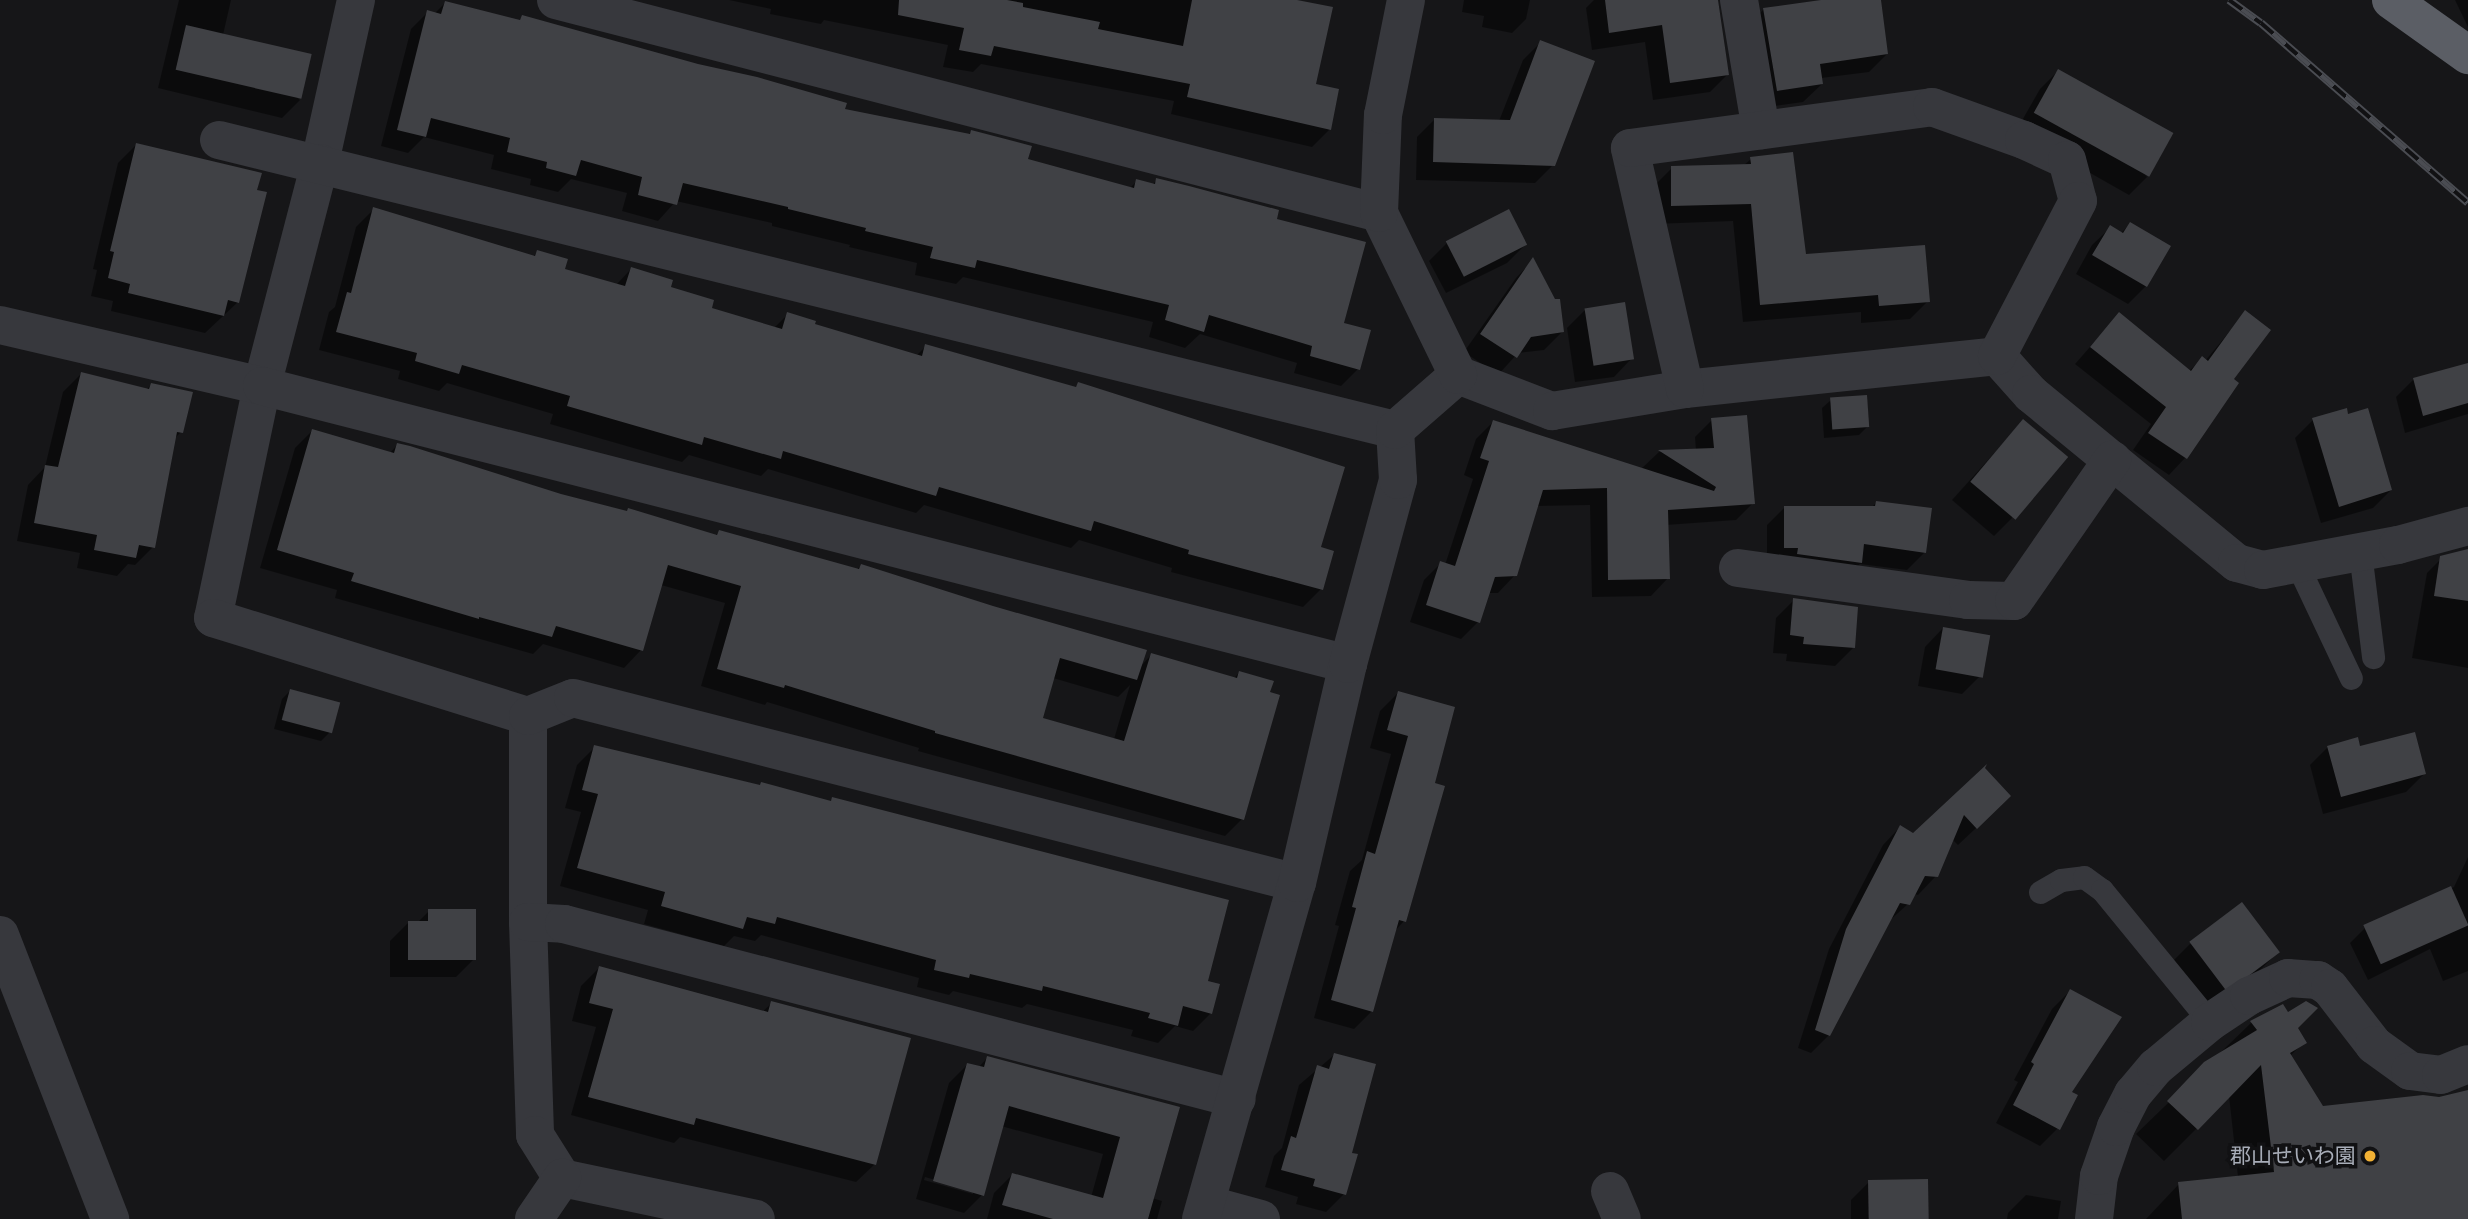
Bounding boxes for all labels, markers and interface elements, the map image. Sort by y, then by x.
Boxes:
place label: 郡山せいわ園 [2230,1143,2356,1169]
marker: 郡山せいわ園 [2362,1148,2378,1164]

